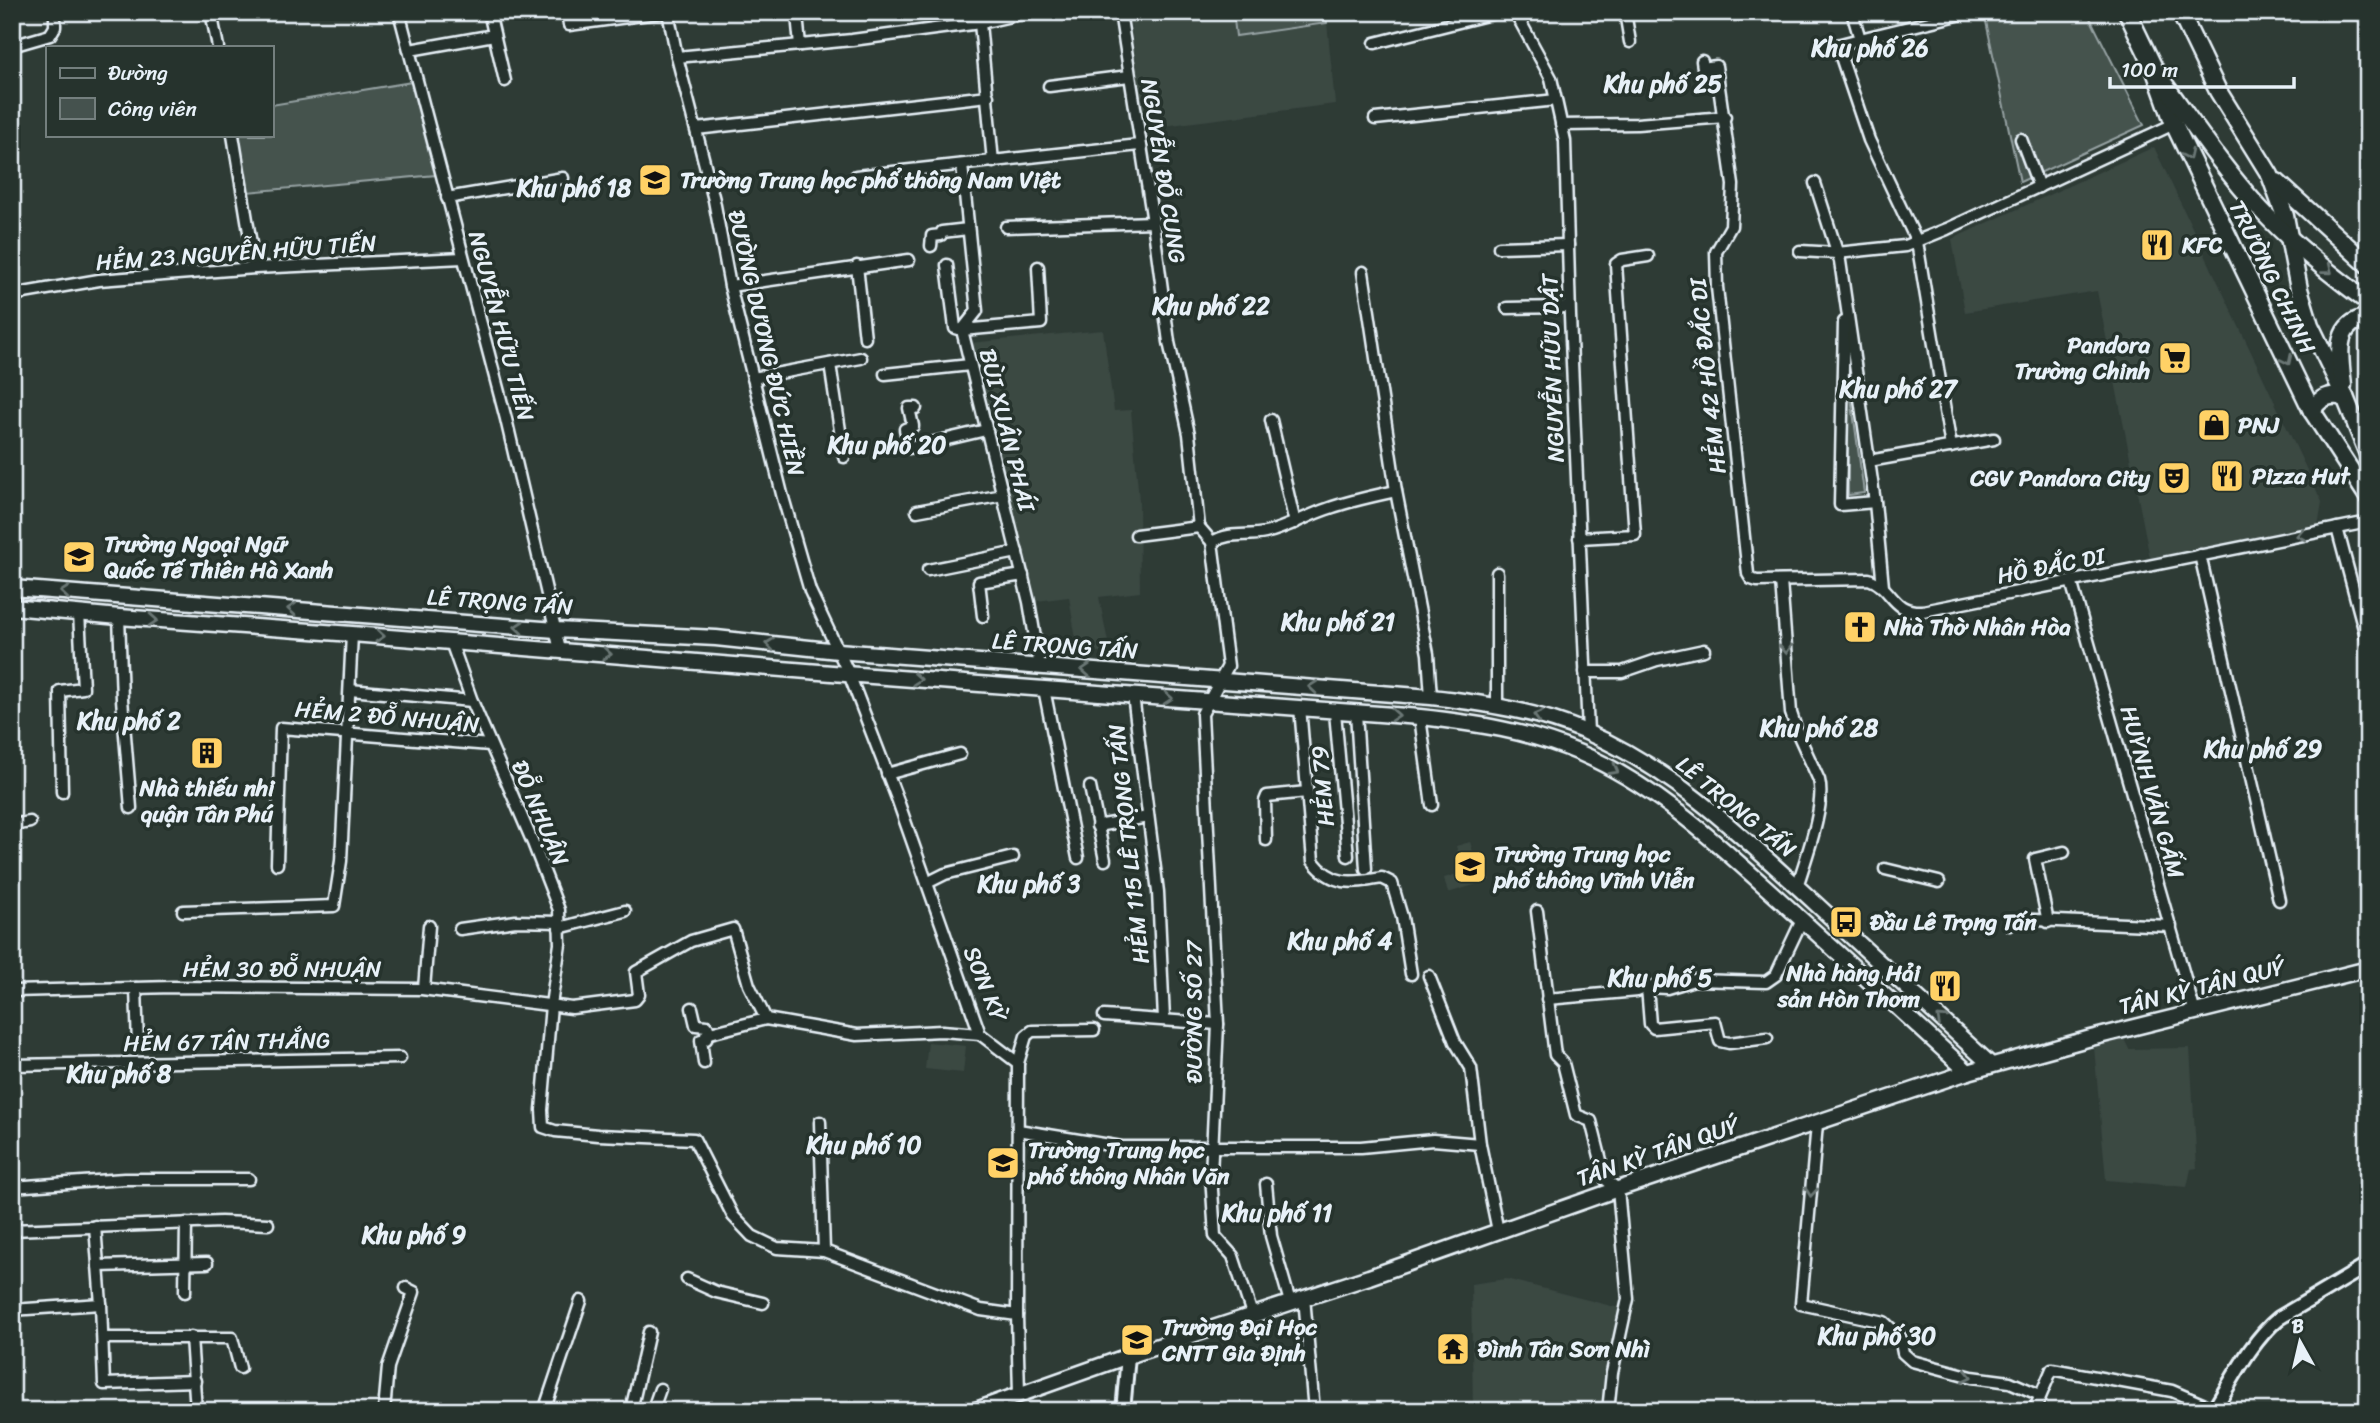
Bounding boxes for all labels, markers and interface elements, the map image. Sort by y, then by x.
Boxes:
district label: Khu phố 26 [1810,27,1929,69]
legend [46,46,273,136]
scale bar [2110,46,2294,90]
text: 100 m [2121,51,2178,89]
text: Đường [108,54,168,92]
district label: Khu phố 25 [1603,63,1723,105]
street label: NGUYỄN ĐỖ CUNG [1128,76,1198,266]
text: Công viên [108,90,197,128]
one-way arrow [2180,147,2194,160]
place label: Trường Trung học phổ thông Nam Việt [680,160,1061,201]
school or university icon: Trường Trung học phổ thông Nam Việt [636,161,674,199]
district label: Khu phố 18 [516,167,632,209]
street label: TRƯỜNG CHINH [2217,193,2327,361]
street label: ĐƯỜNG DƯƠNG ĐỨC HIỀN [715,206,817,480]
street label: HẺM 23 NGUYỄN HỮU TIẾN [94,223,378,283]
place label: KFC [2181,225,2223,266]
street label: NGUYỄN HỮU TIẾN [456,226,546,426]
restaurant icon: KFC [2138,226,2176,264]
one-way arrow [2321,261,2333,274]
street label: NGUYỄN HỮU DẬT [1529,272,1577,463]
street label: HẺM 42 HỒ ĐẮC DI [1677,274,1739,476]
district label: Khu phố 22 [1151,285,1270,327]
place label: Pandora Trường Chinh [2015,325,2150,392]
supermarket icon: Pandora Trường Chinh [2156,339,2194,377]
street label: BÙI XUÂN PHÁI [967,344,1048,518]
one-way arrow [2278,353,2292,365]
district label: Khu phố 27 [1838,368,1959,410]
place label: PNJ [2238,405,2280,446]
shop icon: PNJ [2195,406,2233,444]
district label: Khu phố 20 [827,424,946,466]
place label: Pizza Hut [2252,456,2351,497]
restaurant icon: Pizza Hut [2208,457,2246,495]
place label: CGV Pandora City [1969,458,2151,499]
theatre icon: CGV Pandora City [2155,459,2193,497]
place label: Trường Ngoại Ngữ Quốc Tế Thiên Hà Xanh [104,524,333,591]
one-way arrow [2295,527,2307,542]
street label: HỒ ĐẮC DI [1993,535,2110,597]
school or university icon: Trường Ngoại Ngữ Quốc Tế Thiên Hà Xanh [60,538,98,576]
street label: LÊ TRỌNG TẤN [426,576,574,628]
one-way arrow [59,585,70,600]
district label: Khu phố 21 [1280,601,1395,643]
one-way arrow [286,602,297,617]
place label: Nhà Thờ Nhân Hòa [1883,607,2071,648]
church icon: Nhà Thờ Nhân Hòa [1841,608,1879,646]
one-way arrow [148,612,159,627]
one-way arrow [513,620,524,635]
street label: LÊ TRỌNG TẤN [991,620,1139,672]
one-way arrow [375,628,386,643]
one-way arrow [764,637,775,652]
one-way arrow [1778,643,1793,654]
one-way arrow [602,646,613,661]
one-way arrow [1080,663,1091,678]
one-way arrow [912,671,923,686]
one-way arrow [1307,680,1318,695]
street label: HẺM 2 ĐỖ NHUẬN [293,689,481,745]
one-way arrow [1163,690,1174,705]
district label: Khu phố 2 [76,700,181,742]
street label: HUỲNH VĂN GẤM [2108,701,2196,884]
district label: Khu phố 28 [1759,707,1879,749]
one-way arrow [1390,708,1401,723]
one-way arrow [1533,710,1545,724]
street label: HẺM 115 LÊ TRỌNG TẤN [1096,722,1162,966]
district label: Khu phố 29 [2203,728,2323,770]
building icon: Nhà thiếu nhi quận Tân Phú [188,734,226,772]
street label: HẺM 79 [1299,744,1347,828]
street label: LÊ TRỌNG TẤN [1666,745,1806,869]
street label: ĐỖ NHUẬN [499,753,581,873]
one-way arrow [1606,762,1619,775]
place label: Nhà thiếu nhi quận Tân Phú [139,768,276,835]
place label: Trường Trung học phổ thông Vĩnh Viễn [1492,834,1695,901]
school or university icon: Trường Trung học phổ thông Vĩnh Viễn [1451,848,1489,886]
district label: Khu phố 3 [976,863,1081,905]
place label: Đầu Lê Trọng Tấn [1869,902,2037,943]
bus stop icon: Đầu Lê Trọng Tấn [1827,903,1865,941]
district label: Khu phố 4 [1287,920,1392,962]
street label: ĐƯỜNG SỐ 27 [1174,939,1215,1083]
street label: SƠN KỲ [951,940,1019,1029]
street label: TÂN KỲ TÂN QUÝ [2115,946,2291,1027]
street label: HẺM 30 ĐỖ NHUẬN [183,949,382,990]
place label: Nhà hàng Hải sản Hòn Thơm [1777,953,1922,1020]
district label: Khu phố 5 [1607,957,1713,999]
restaurant icon: Nhà hàng Hải sản Hòn Thơm [1926,967,1964,1005]
one-way arrow [1936,1014,1949,1027]
street label: HẺM 67 TÂN THẮNG [123,1020,331,1064]
district label: Khu phố 8 [66,1053,172,1095]
street label: TÂN KỲ TÂN QUÝ [1571,1105,1746,1199]
district label: Khu phố 10 [805,1124,922,1166]
place label: Trường Trung học phổ thông Nhân Văn [1026,1130,1230,1197]
school or university icon: Trường Trung học phổ thông Nhân Văn [984,1144,1022,1182]
one-way arrow [1804,1186,1819,1197]
district label: Khu phố 11 [1221,1192,1332,1234]
district label: Khu phố 9 [361,1214,467,1256]
place label: Trường Đại Học CNTT Gia Định [1161,1307,1318,1374]
north arrow [2264,1308,2334,1378]
text: B [2289,1308,2306,1343]
district label: Khu phố 30 [1817,1315,1936,1357]
school or university icon: Trường Đại Học CNTT Gia Định [1118,1321,1156,1359]
place label: Đình Tân Sơn Nhì [1477,1329,1651,1370]
temple icon: Đình Tân Sơn Nhì [1434,1330,1472,1368]
one-way arrow [1960,1367,1972,1382]

